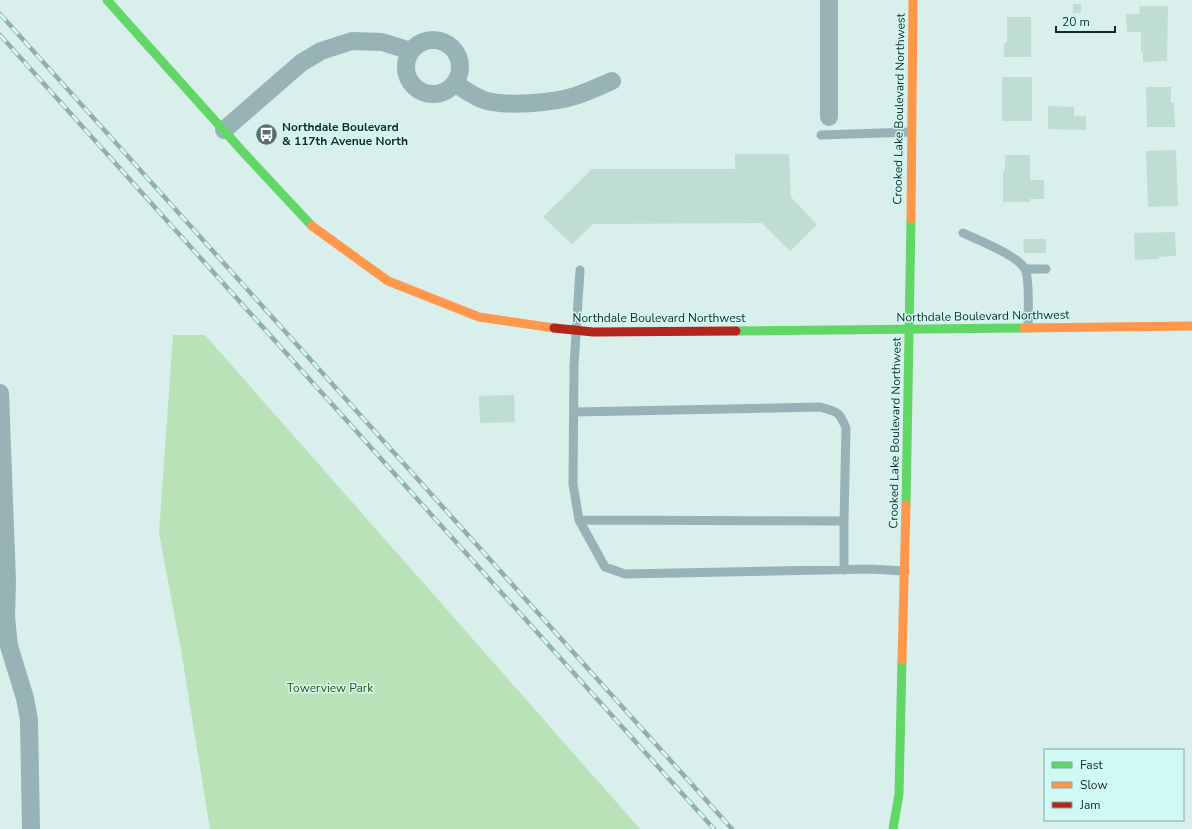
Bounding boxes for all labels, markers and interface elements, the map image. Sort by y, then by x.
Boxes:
scale bar [1056,8,1115,34]
street label: Crooked Lake Boulevard Northwest [889,12,909,205]
text: 20 m [1062,14,1090,30]
place label: Northdale Boulevard & 117th Avenue North [282,119,408,149]
bus stop icon: Northdale Boulevard & 117th Avenue North [253,121,279,147]
street label: Northdale Boulevard Northwest [896,306,1070,326]
street label: Northdale Boulevard Northwest [573,310,746,326]
street label: Crooked Lake Boulevard Northwest [885,336,905,529]
park label: Towerview Park [287,680,374,696]
legend [1044,749,1184,821]
text: Fast [1080,757,1103,773]
text: Slow [1080,777,1108,793]
text: Jam [1079,797,1101,813]

